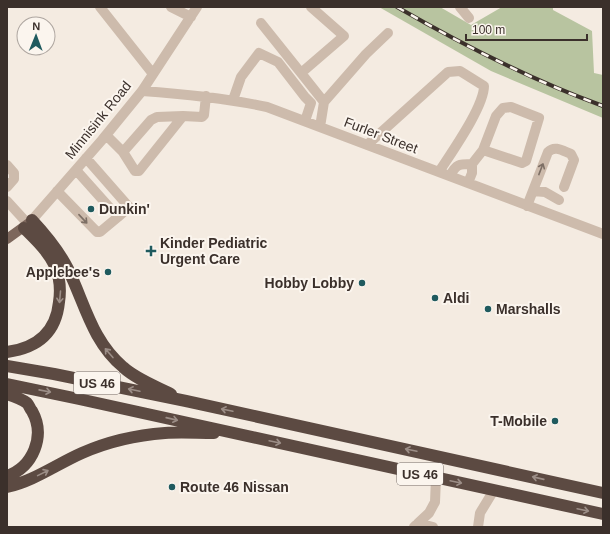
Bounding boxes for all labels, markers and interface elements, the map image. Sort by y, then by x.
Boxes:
north arrow [16,16,56,56]
scale bar [466,16,587,42]
text: N [32,20,40,32]
text: 100 m [472,23,505,37]
street label: Minnisink Road [62,78,134,162]
street label: Furler Street [342,114,420,156]
one-way arrow [538,164,546,176]
place label: Dunkin' [99,201,150,217]
marker: Dunkin' [86,204,96,214]
one-way arrow [78,214,88,224]
place label: Kinder Pediatric Urgent Care [160,235,268,267]
marker: Kinder Pediatric Urgent Care [145,245,157,257]
place label: Applebee's [26,264,100,280]
marker: Applebee's [103,267,113,277]
place label: Hobby Lobby [265,275,354,291]
marker: Hobby Lobby [357,278,367,288]
one-way arrow [56,290,64,303]
place label: Aldi [443,290,469,306]
marker: Aldi [430,293,440,303]
place label: Marshalls [496,301,561,317]
marker: Marshalls [483,304,493,314]
one-way arrow [104,347,113,358]
road number: US 46 [74,372,120,394]
one-way arrow [128,386,141,394]
one-way arrow [38,388,51,396]
one-way arrow [220,406,233,414]
place label: T-Mobile [490,413,547,429]
one-way arrow [165,416,178,424]
marker: T-Mobile [550,416,560,426]
one-way arrow [268,439,281,447]
one-way arrow [404,446,417,454]
road number: US 46 [397,463,443,485]
one-way arrow [37,469,49,476]
one-way arrow [531,474,544,482]
place label: Route 46 Nissan [180,479,289,495]
one-way arrow [450,479,463,487]
marker: Route 46 Nissan [167,482,177,492]
one-way arrow [577,507,590,515]

